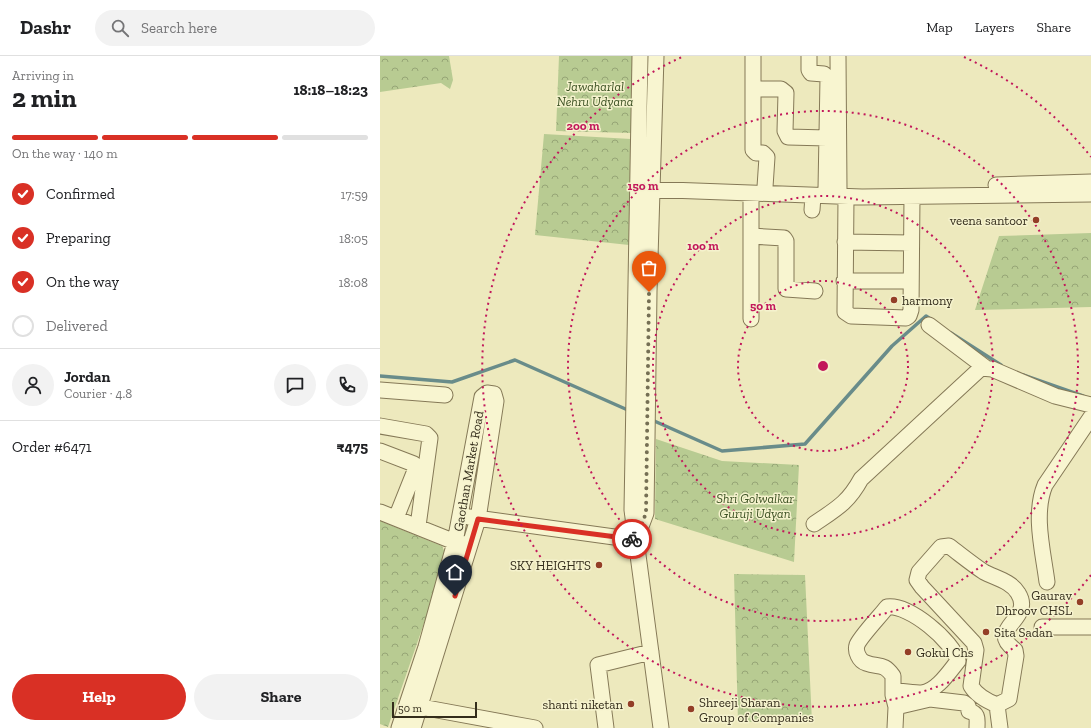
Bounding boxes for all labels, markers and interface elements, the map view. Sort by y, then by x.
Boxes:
search box [95,10,375,46]
text: Dashr [20,16,71,39]
icon: search [109,17,131,39]
text: Search here [141,19,217,37]
text: Map [926,19,953,36]
text: Layers [975,19,1014,36]
text: Share [1036,19,1071,36]
text: Arriving in [12,68,74,83]
park label: Jawaharlal Nehru Udyana [557,79,633,109]
text: 18:18–18:23 [293,81,368,99]
text: 2 min [12,82,77,114]
text: 200 m [566,119,600,133]
text: On the way · 140 m [12,146,117,161]
text: 150 m [628,179,659,193]
icon: check [12,183,34,205]
text: Confirmed [46,185,115,203]
text: 17:59 [341,187,368,202]
place label: veena santoor [950,213,1028,228]
marker: veena santoor [1031,215,1041,225]
icon: check [12,227,34,249]
text: Preparing [46,229,111,247]
text: 18:05 [339,231,368,246]
text: 100 m [687,239,719,253]
pin [632,251,666,292]
icon: bag [638,257,660,279]
icon: check [12,271,34,293]
text: On the way [46,273,119,291]
text: 18:08 [339,275,368,290]
place label: harmony [902,293,953,308]
marker: harmony [889,295,899,305]
text: 50 m [750,299,776,313]
text: Delivered [46,317,108,335]
centre of rings [816,359,830,373]
button: person [12,364,54,406]
button: chat [274,364,316,406]
button: phone [326,364,368,406]
text: Jordan [64,368,110,386]
text: Courier · 4.8 [64,386,132,401]
street label: Gaothan Market Road [451,410,486,533]
text: Order #6471 [12,438,92,456]
text: ₹475 [336,438,368,456]
park label: Shri Golwalkar Guruji Udyan [716,491,794,521]
courier [612,519,652,559]
icon: bike [621,528,643,550]
pin [438,555,472,596]
place label: SKY HEIGHTS [510,558,591,573]
marker: SKY HEIGHTS [594,560,604,570]
icon: home [444,561,466,583]
place label: Gaurav Dhroov CHSL [996,588,1072,618]
marker: Gaurav Dhroov CHSL [1075,597,1085,607]
place label: Sita Sadan [994,625,1053,640]
marker: Sita Sadan [981,627,991,637]
place label: Gokul Chs [916,645,974,660]
marker: Gokul Chs [903,647,913,657]
button: Help [12,674,186,720]
button: Share [194,674,368,720]
place label: Shreeji Sharan Group of Companies [699,695,814,725]
place label: shanti niketan [543,697,624,712]
marker: shanti niketan [626,699,636,709]
scale bar [392,700,477,719]
text: 50 m [398,702,422,715]
marker: Shreeji Sharan Group of Companies [686,704,696,714]

